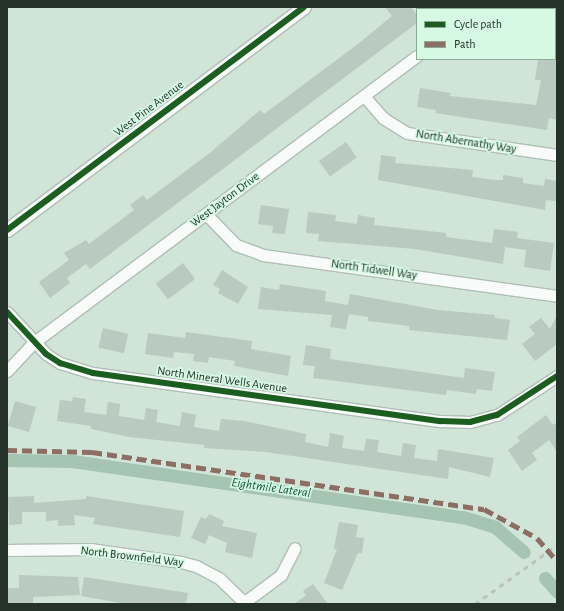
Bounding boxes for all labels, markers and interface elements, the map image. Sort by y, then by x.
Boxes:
legend [416,8,556,60]
text: Cycle path [454,18,502,30]
text: Path [454,38,476,50]
street label: West Pine Avenue [111,78,187,140]
street label: North Abernathy Way [415,127,517,157]
street label: West Jayton Drive [188,169,262,231]
street label: North Tidwell Way [330,257,418,283]
street label: North Mineral Wells Avenue [156,364,288,396]
water label: Eightmile Lateral [230,476,312,502]
street label: North Brownfield Way [80,544,184,570]

